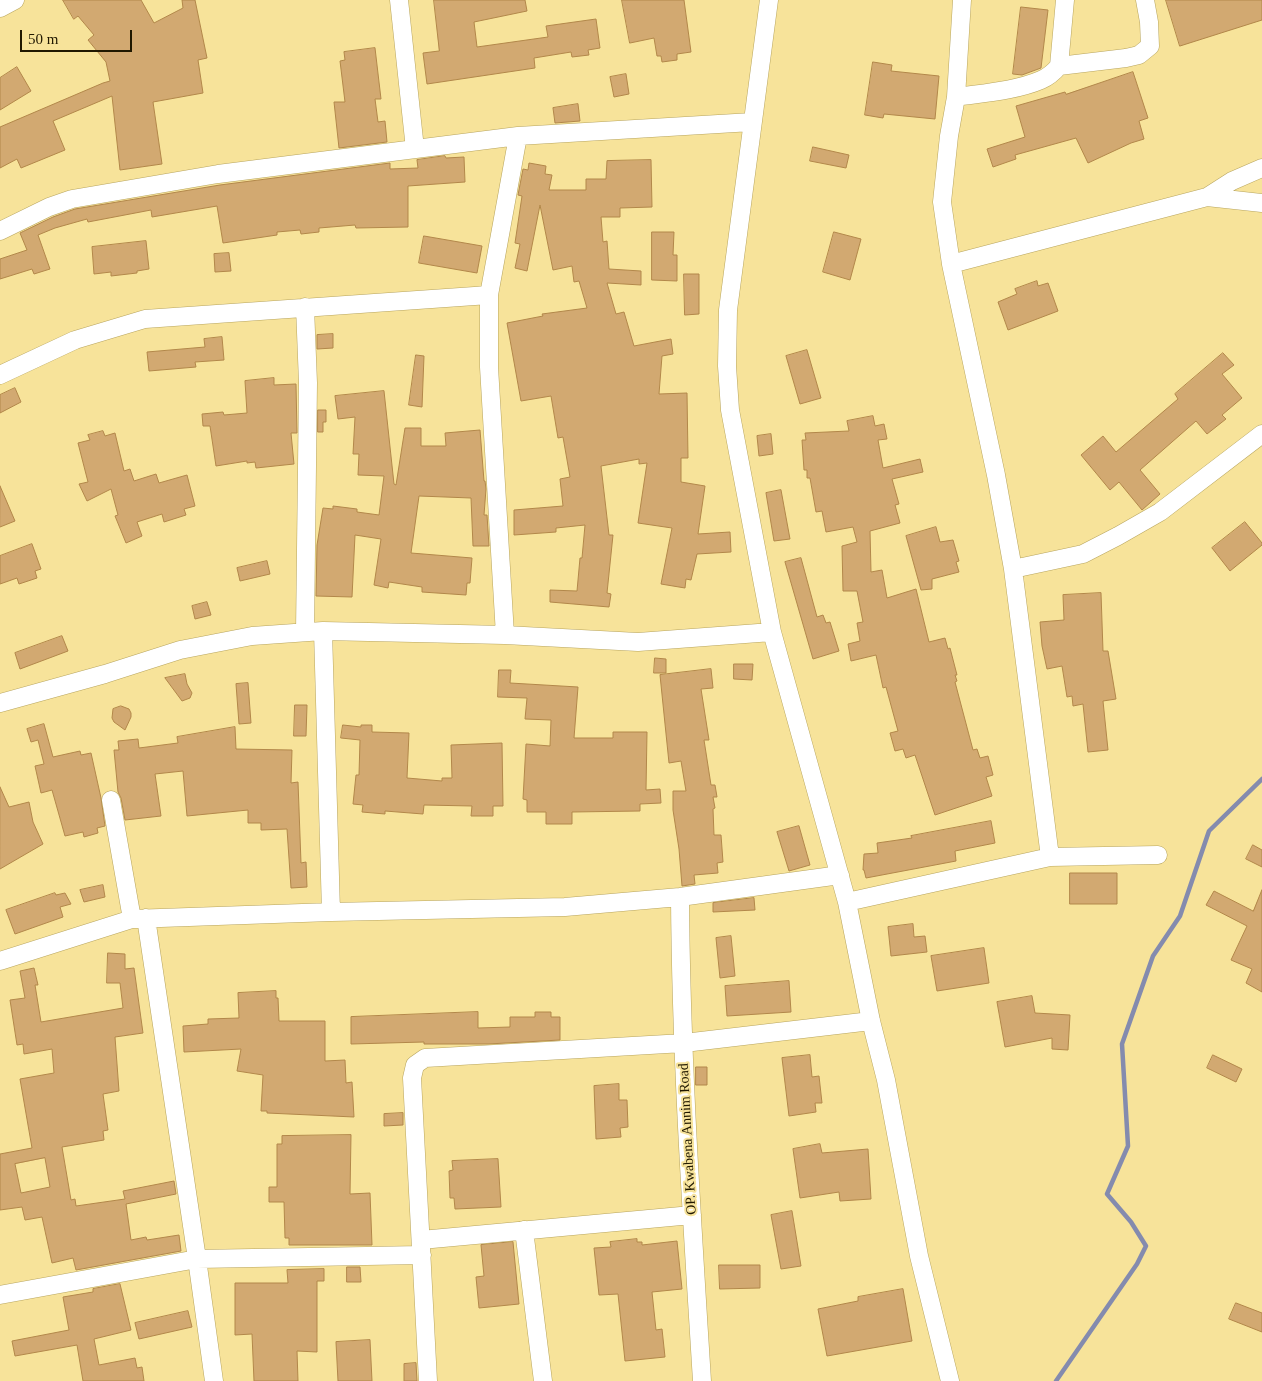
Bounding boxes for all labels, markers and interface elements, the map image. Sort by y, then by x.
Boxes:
scale bar [22,20,135,52]
text: 50 m [28,31,58,47]
street label: OP. Kwabena Annim Road [676,1063,700,1215]

